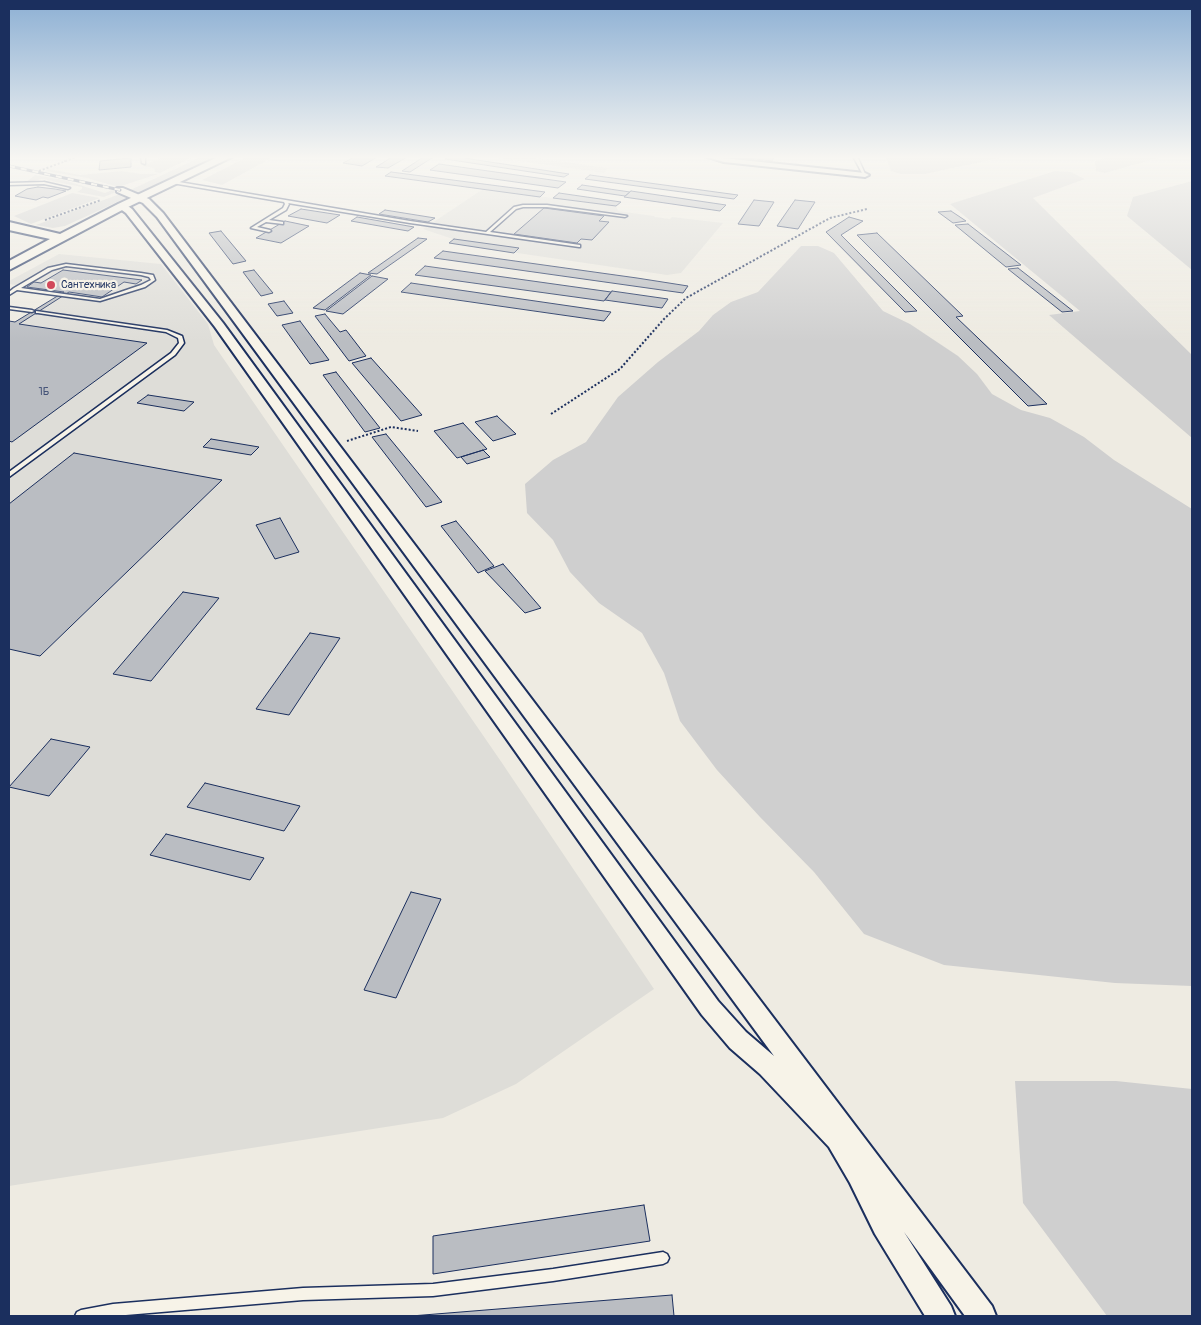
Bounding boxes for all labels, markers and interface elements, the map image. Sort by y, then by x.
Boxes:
place label: Сантехника [61,278,116,292]
marker: Сантехника [45,279,57,291]
house number: 1Б [39,385,49,399]

